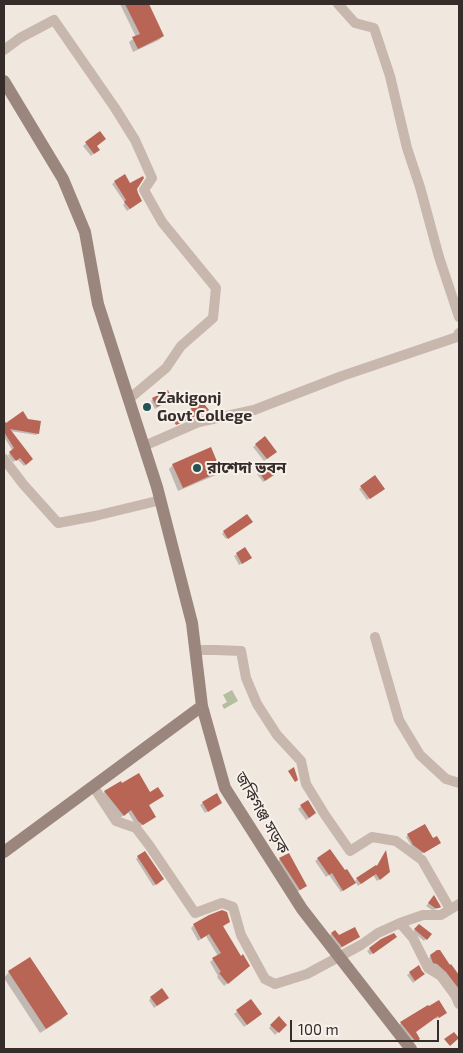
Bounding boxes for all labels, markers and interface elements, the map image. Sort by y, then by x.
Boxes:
place label: Zakigonj Govt College [157,388,252,426]
marker: Zakigonj Govt College [141,401,153,413]
place label: রাশেদা ভবন [207,458,286,478]
marker: রাশেদা ভবন [191,462,203,474]
street label: জকিগঞ্জ সড়ক [231,769,293,857]
scale bar [293,1010,442,1042]
text: 100 m [298,1020,339,1038]

